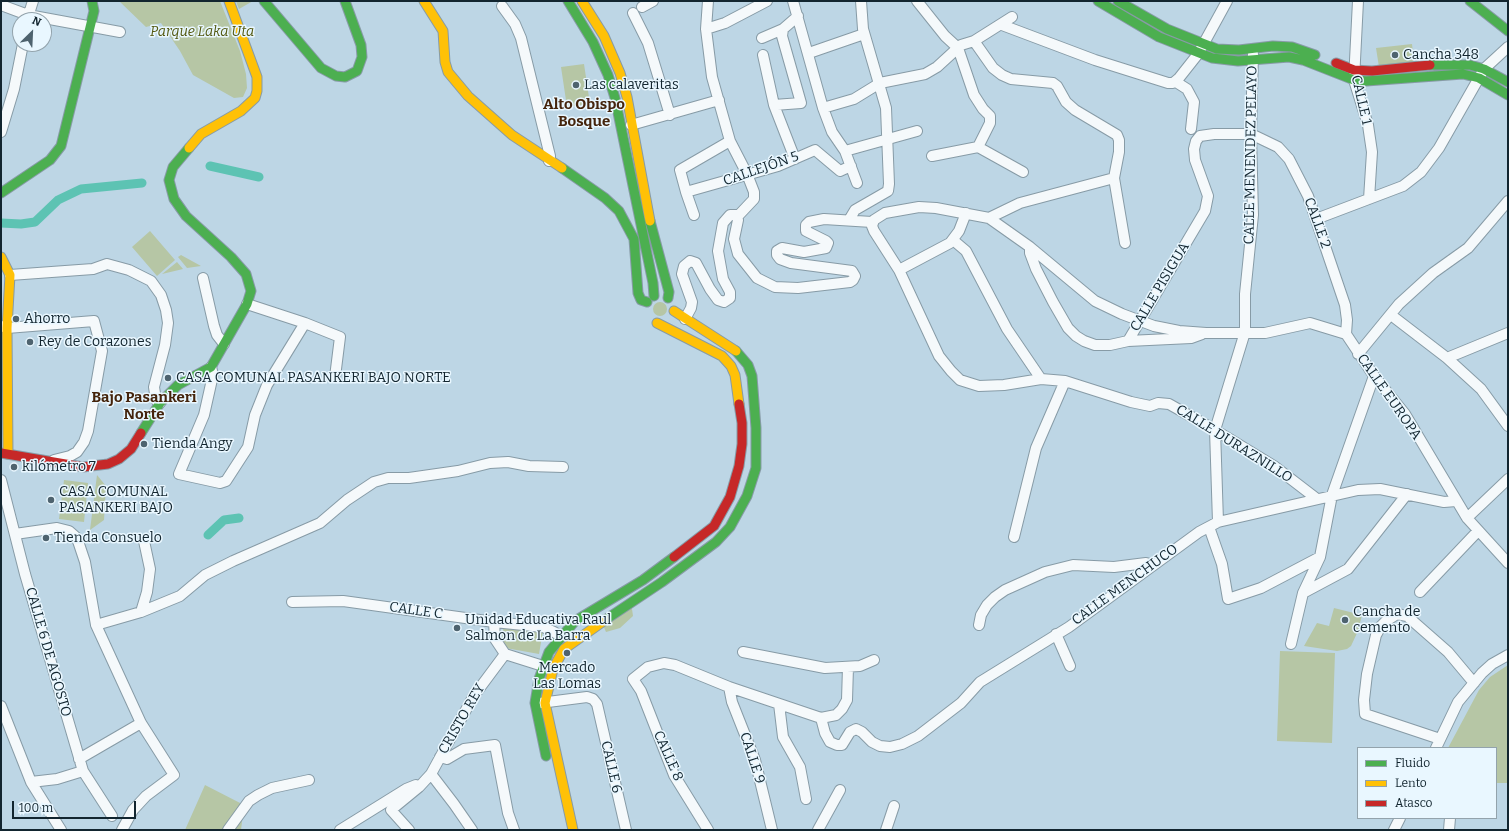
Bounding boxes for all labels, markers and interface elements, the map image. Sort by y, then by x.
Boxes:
north arrow [12,12,52,52]
text: N [30,14,43,29]
park label: Parque Laka Uta [150,24,254,40]
place label: Cancha 348 [1403,47,1479,63]
marker: Cancha 348 [1390,50,1400,60]
street label: CALLE MENENDEZ PELAYO [1241,65,1261,245]
street label: CALLE 1 [1347,73,1375,127]
place label: Las calaveritas [584,77,679,93]
marker: Las calaveritas [571,80,581,90]
district label: Alto Obispo Bosque [543,96,625,131]
street label: CALLEJÓN 5 [721,148,801,190]
street label: CALLE 2 [1300,195,1334,251]
street label: CALLE PISIGUA [1127,239,1193,335]
place label: Ahorro [24,311,70,327]
marker: Ahorro [11,314,21,324]
place label: Rey de Corazones [38,334,151,350]
marker: Rey de Corazones [25,337,35,347]
street label: CALLE EUROPA [1353,351,1425,443]
place label: CASA COMUNAL PASANKERI BAJO NORTE [176,370,451,386]
marker: CASA COMUNAL PASANKERI BAJO NORTE [163,373,173,383]
district label: Bajo Pasankeri Norte [92,389,196,424]
street label: CALLE DURAZNILLO [1173,401,1295,487]
place label: Tienda Angy [152,436,233,452]
marker: Tienda Angy [139,439,149,449]
place label: kilómetro 7 [22,459,96,475]
marker: kilómetro 7 [9,462,19,472]
place label: CASA COMUNAL PASANKERI BAJO [59,484,173,516]
marker: CASA COMUNAL PASANKERI BAJO [46,495,56,505]
place label: Tienda Consuelo [54,530,162,546]
marker: Tienda Consuelo [41,533,51,543]
street label: CALLE MENCHUCO [1069,541,1181,629]
street label: CALLE 6 DE AGOSTO [21,585,75,719]
street label: CALLE C [388,599,444,623]
place label: Cancha de cemento [1353,604,1420,636]
place label: Unidad Educativa Raul Salmon de La Barra [465,612,611,644]
marker: Cancha de cemento [1340,615,1350,625]
marker: Unidad Educativa Raul Salmon de La Barra [452,623,462,633]
marker: Mercado Las Lomas [562,648,572,658]
place label: Mercado Las Lomas [533,660,601,692]
street label: CRISTO REY [435,681,489,757]
street label: CALLE 8 [649,728,687,784]
street label: CALLE 9 [736,730,768,786]
street label: CALLE 6 [597,739,625,795]
legend [1357,747,1497,819]
text: Fluido [1395,756,1430,770]
text: Lento [1395,776,1427,790]
scale bar [14,793,138,819]
text: Atasco [1395,796,1433,810]
text: 100 m [19,801,53,815]

